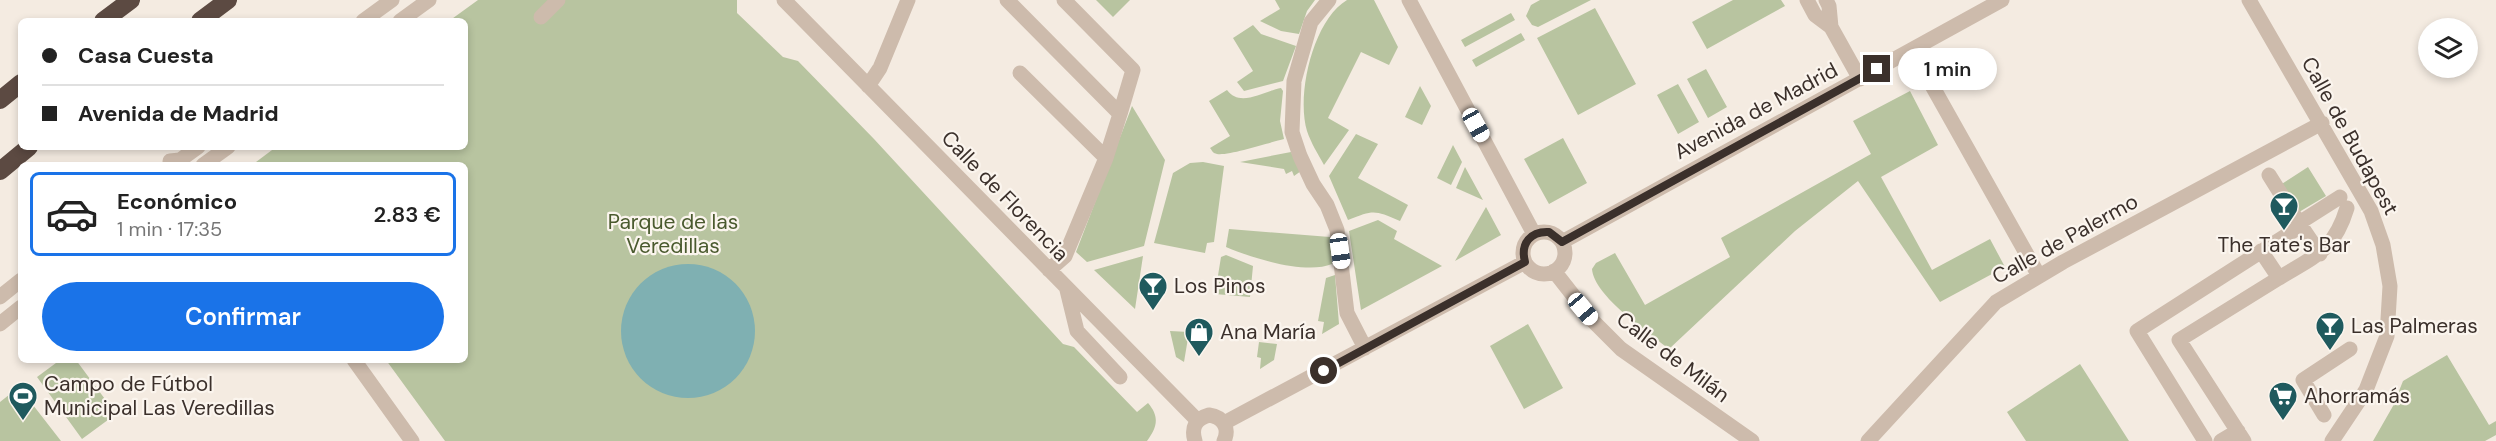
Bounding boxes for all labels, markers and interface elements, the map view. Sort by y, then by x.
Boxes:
map controls [2418,18,2478,78]
button: layers [2418,18,2478,78]
text: Casa Cuesta [78,41,214,70]
callout: 1 min [1898,48,1997,90]
street label: Calle de Budapest [2295,52,2405,220]
route end [1863,55,1890,82]
street label: Avenida de Madrid [1669,56,1843,166]
text: 1 min [1924,56,1971,82]
text: Avenida de Madrid [78,99,279,128]
car [1459,105,1493,145]
street label: Calle de Florencia [935,124,1075,268]
icon: car [45,187,99,241]
text: Económico [117,187,237,216]
street label: Calle de Palermo [1987,187,2143,291]
bar icon: The Tate's Bar [2268,190,2300,232]
text: 2.83 € [374,200,441,229]
park label: Parque de las Veredillas [608,208,738,260]
text: 1 min · 17:35 [117,216,222,242]
place label: The Tate's Bar [2217,231,2351,259]
car [1329,232,1351,270]
bar icon: Los Pinos [1137,270,1169,312]
place label: Los Pinos [1174,272,1265,300]
button: Confirmar [42,282,444,351]
car [1565,289,1601,329]
street label: Calle de Milán [1611,305,1735,409]
bar icon: Las Palmeras [2314,310,2346,352]
place label: Las Palmeras [2351,312,2478,340]
shop icon: Ana María [1183,316,1215,358]
place label: Ana María [1220,318,1316,346]
route start [1310,357,1337,384]
place label: Campo de Fútbol Municipal Las Veredillas [44,370,275,422]
sports icon: Campo de Fútbol Municipal Las Veredillas [7,380,39,422]
supermarket icon: Ahorramás [2267,380,2299,422]
place label: Ahorramás [2304,382,2410,410]

